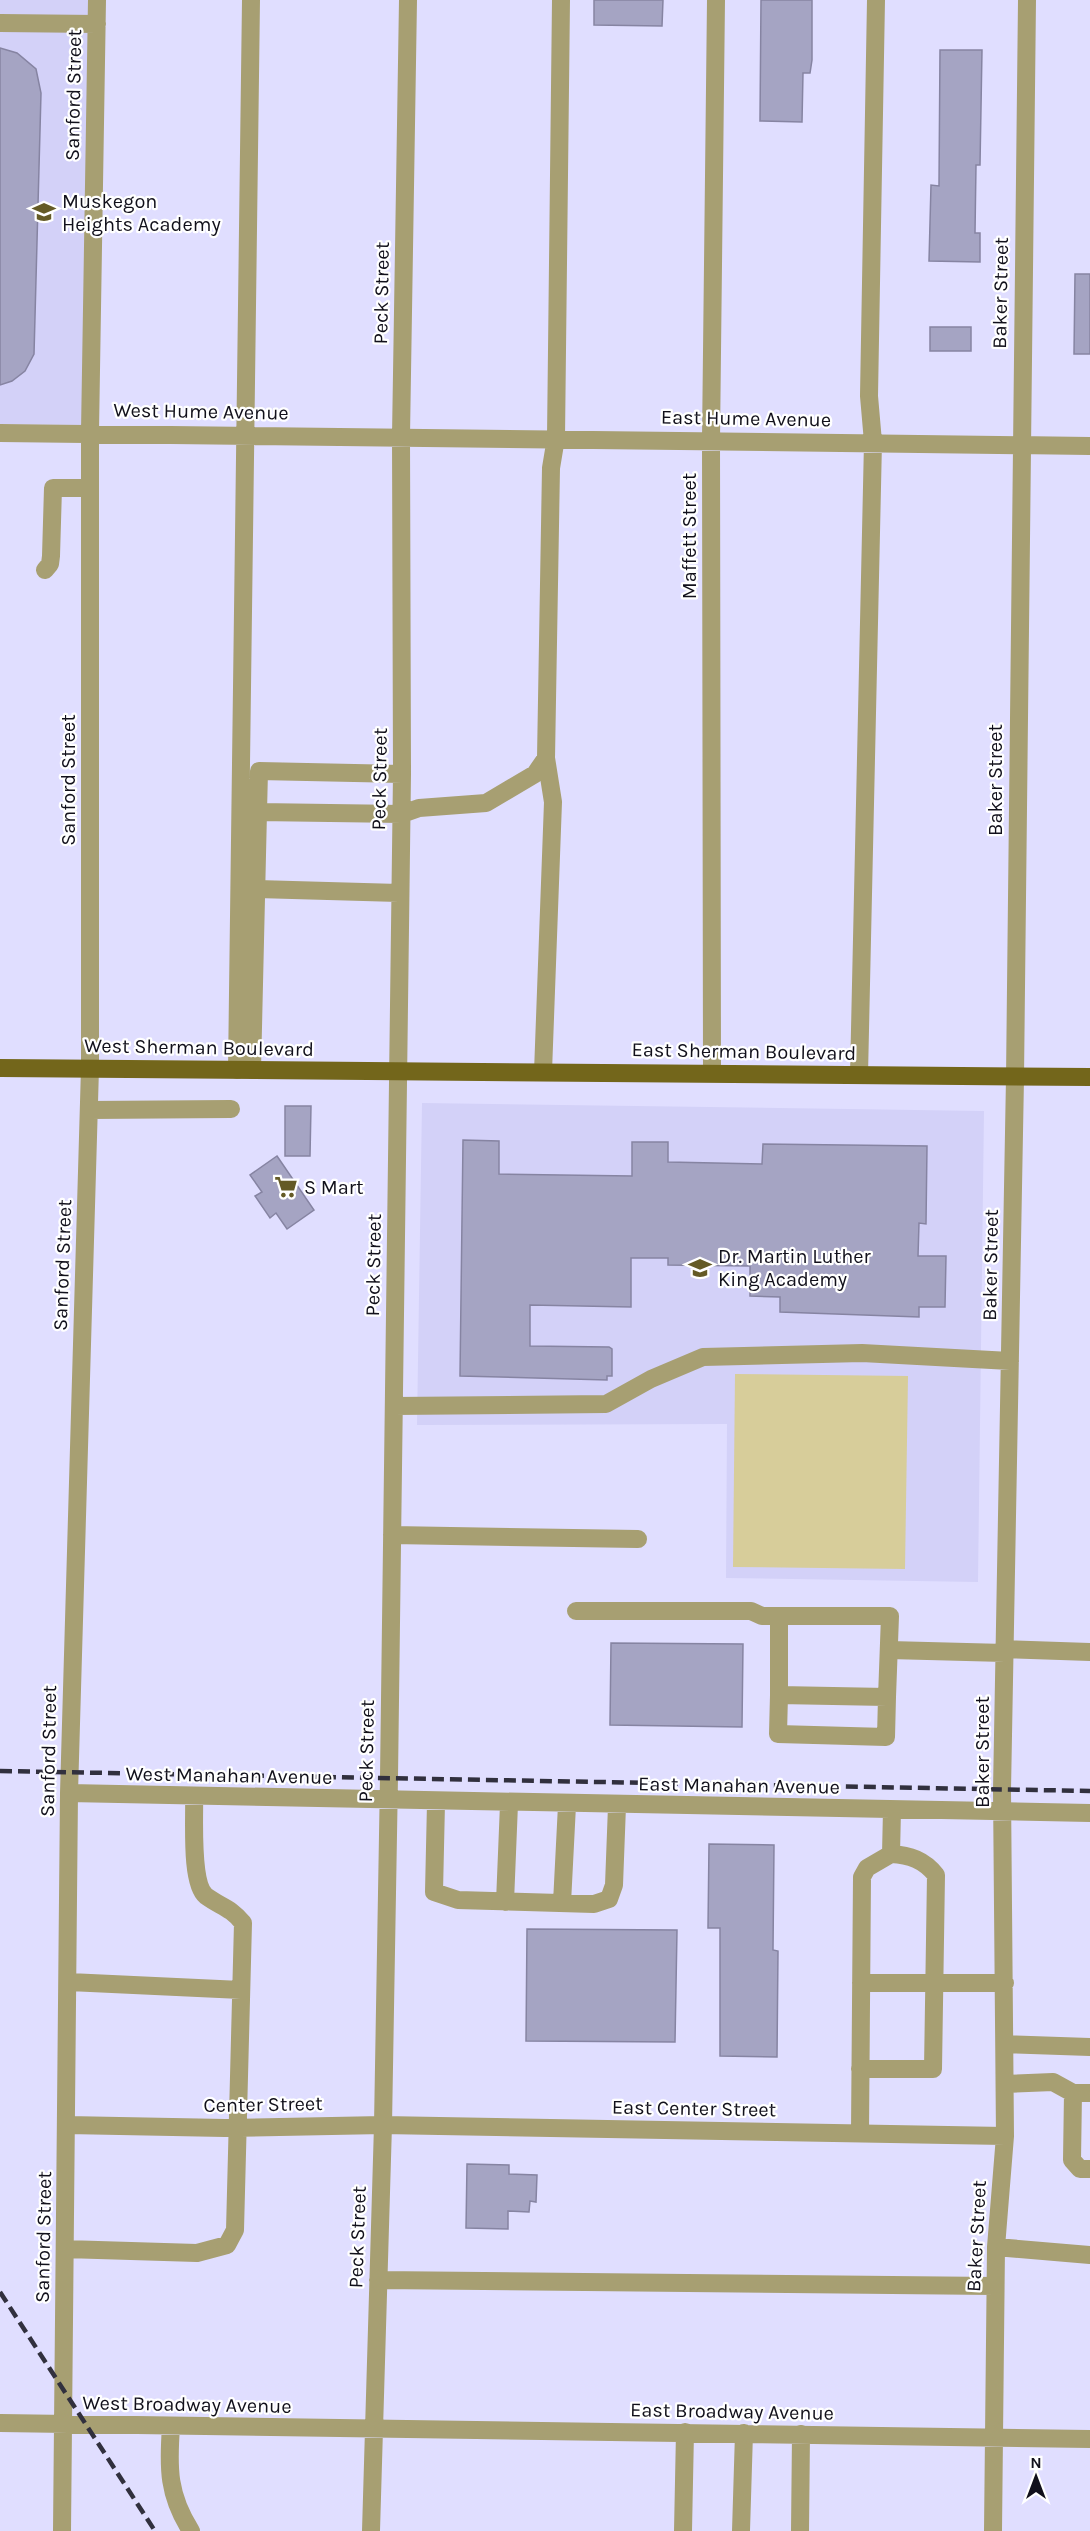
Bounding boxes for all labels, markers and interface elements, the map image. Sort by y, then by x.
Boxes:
street label: Sanford Street [61,29,86,161]
place label: Muskegon Heights Academy [62,190,221,236]
school or university icon: Muskegon Heights Academy [31,199,57,225]
street label: Baker Street [988,236,1013,349]
street label: Peck Street [369,241,394,344]
street label: West Hume Avenue [113,398,289,425]
street label: East Hume Avenue [661,406,831,431]
street label: Maffett Street [678,472,701,599]
street label: Sanford Street [57,714,80,846]
street label: Baker Street [984,724,1007,836]
street label: Peck Street [367,727,392,830]
street label: West Sherman Boulevard [84,1034,314,1061]
street label: East Sherman Boulevard [631,1038,857,1065]
supermarket icon: S Mart [273,1174,299,1200]
place label: S Mart [304,1176,364,1199]
street label: Sanford Street [49,1198,76,1331]
street label: Baker Street [978,1208,1003,1321]
street label: Peck Street [361,1213,386,1316]
place label: Dr. Martin Luther King Academy [718,1245,872,1291]
school or university icon: Dr. Martin Luther King Academy [687,1255,713,1281]
street label: Sanford Street [36,1685,61,1817]
street label: Baker Street [971,1696,994,1808]
street label: Peck Street [354,1699,379,1802]
street label: West Manahan Avenue [125,1762,333,1789]
street label: East Manahan Avenue [638,1772,840,1799]
street label: Center Street [203,2092,323,2117]
street label: East Center Street [612,2096,777,2121]
street label: Sanford Street [31,2171,56,2303]
street label: Baker Street [962,2179,991,2292]
street label: Peck Street [344,2185,371,2289]
street label: West Broadway Avenue [82,2391,292,2418]
street label: East Broadway Avenue [630,2398,834,2425]
north arrow [1006,2447,1066,2507]
text: N [1030,2453,1042,2472]

